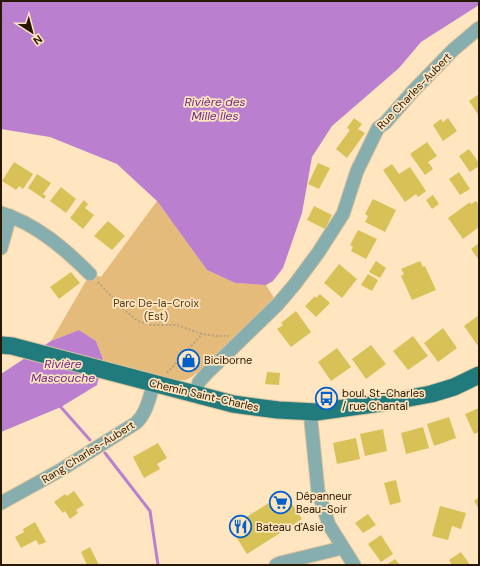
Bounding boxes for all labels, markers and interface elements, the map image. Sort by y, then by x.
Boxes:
north arrow [12,12,52,52]
text: N [31,32,45,48]
street label: Rue Charles-Aubert [374,50,454,132]
water label: Rivière des Mille Îles [184,94,246,124]
park label: Parc De-la-Croix (Est) [113,296,199,323]
shop icon: Biciborne [176,347,202,373]
place label: Biciborne [204,353,252,367]
water label: Rivière Mascouche [31,356,95,386]
street label: Chemin Saint-Charles [148,376,260,414]
bus stop icon: boul. St-Charles / rue Chantal [314,386,340,412]
place label: boul. St-Charles / rue Chantal [342,386,424,413]
street label: Rang Charles-Aubert [39,418,137,486]
supermarket icon: Dépanneur Beau-Soir [267,489,293,515]
place label: Dépanneur Beau-Soir [296,489,352,516]
restaurant icon: Bateau d'Asie [228,514,254,540]
place label: Bateau d'Asie [256,520,324,534]

